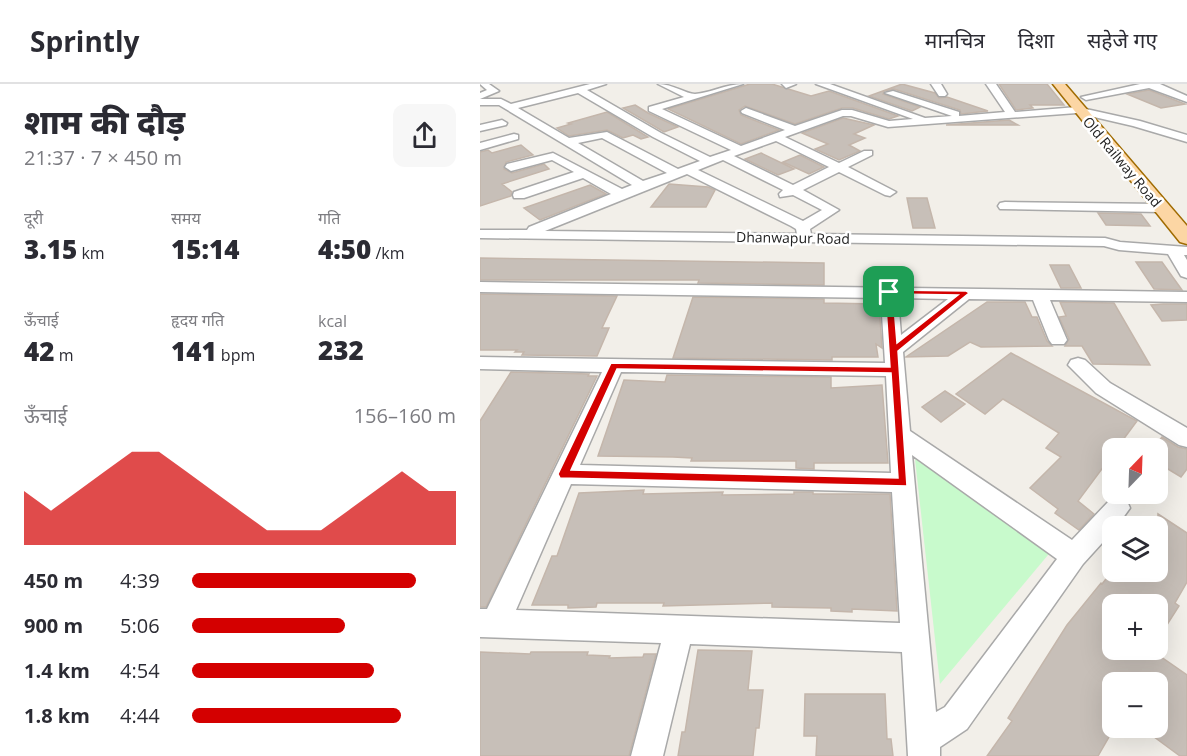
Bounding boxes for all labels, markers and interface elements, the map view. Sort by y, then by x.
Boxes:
text: Sprintly [30,22,139,60]
text: मानचित्र [925,26,985,54]
text: दिशा [1018,26,1054,54]
text: सहेजे गए [1087,26,1157,54]
text: शाम की दौड़ [24,99,185,144]
button: share [393,104,456,167]
street label: Old Railway Road [1079,112,1166,211]
text: 21:37 · 7 × 450 m [24,144,182,171]
text: दूरी [24,207,43,229]
text: समय [171,207,201,229]
text: गति [318,207,340,229]
street label: Dhanwapur Road [736,227,850,248]
text: 3.15 [24,231,77,267]
text: 15:14 [171,231,239,267]
text: 4:50 [318,231,371,267]
text: km [77,242,105,264]
text: /km [371,242,404,264]
pin [863,266,914,317]
icon: arrive [872,275,905,308]
text: ऊँचाई [24,309,59,331]
text: हृदय गति [171,309,224,331]
text: kcal [318,310,347,332]
text: 232 [318,332,364,368]
text: 42 [24,333,54,369]
text: 141 [171,333,217,369]
text: m [54,344,73,366]
text: bpm [217,344,255,366]
text: ऊँचाई [24,402,67,429]
text: 156–160 m [354,402,456,429]
north arrow [1102,438,1168,504]
map controls [1102,438,1168,738]
button: layers [1102,516,1168,582]
text: 450 m [24,567,83,594]
text: 4:39 [120,567,160,594]
button: + [1102,594,1168,660]
text: 900 m [24,612,83,639]
text: 5:06 [120,612,160,639]
text: 1.4 km [24,657,90,684]
text: 4:54 [120,657,160,684]
button: − [1102,672,1168,738]
text: 1.8 km [24,702,90,729]
text: 4:44 [120,702,160,729]

